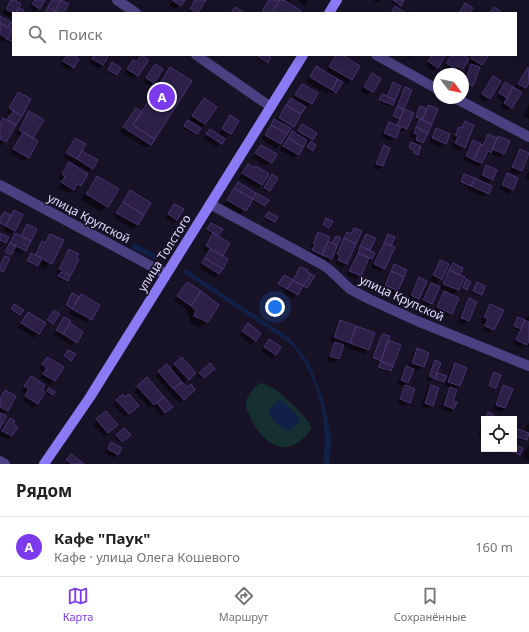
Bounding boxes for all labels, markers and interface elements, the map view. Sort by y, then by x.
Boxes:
search box [12,12,517,56]
icon: search [26,23,48,45]
text: Поиск [58,24,103,44]
north arrow [433,68,469,104]
pin: A [149,82,175,112]
street label: улица Крупской [45,189,133,247]
street label: улица Толстого [133,211,195,295]
street label: улица Крупской [357,271,447,325]
your location [265,297,285,317]
map controls [481,416,517,452]
button: locate [481,416,517,452]
text: Рядом [16,479,72,502]
text: Кафе "Паук" [54,528,150,548]
text: A [25,538,34,556]
text: 160 m [475,538,513,556]
text: Кафе · улица Олега Кошевого [54,548,240,566]
tab: Карта [63,585,93,624]
tab: Маршрут [219,585,268,624]
tab: Сохранённые [394,585,466,624]

